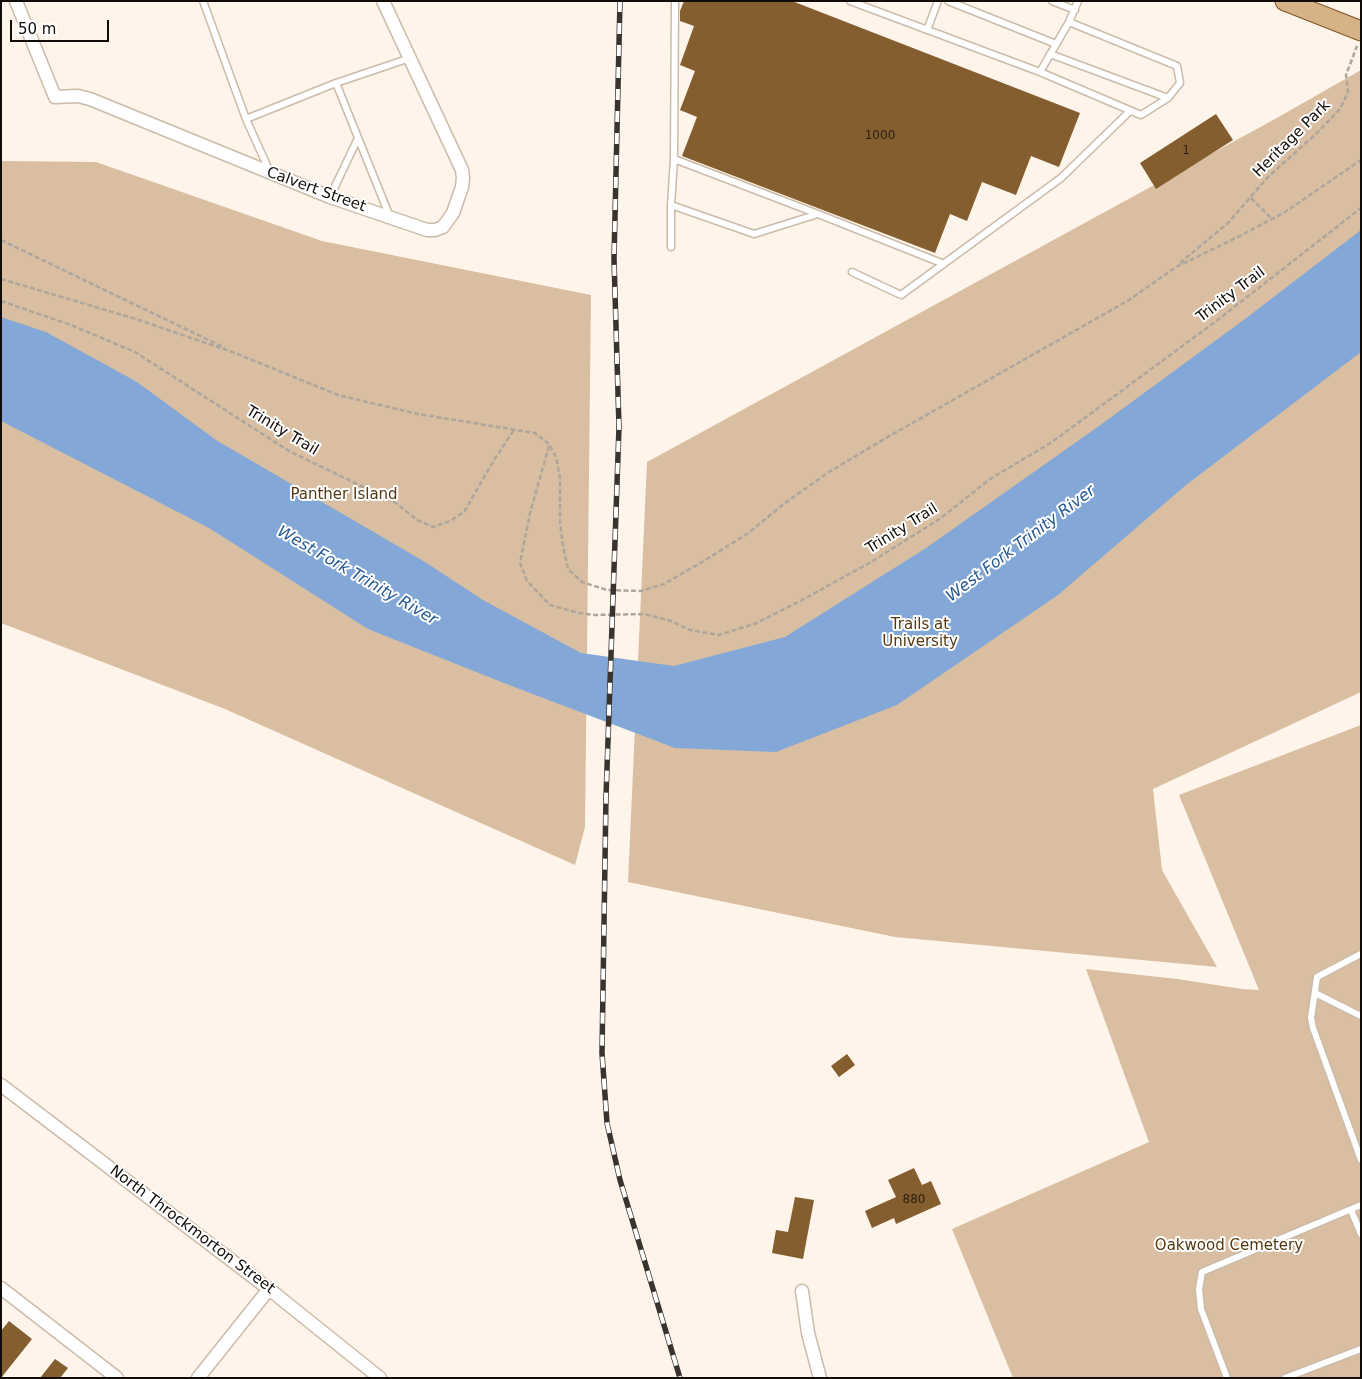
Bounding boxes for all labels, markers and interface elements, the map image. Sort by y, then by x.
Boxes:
scale bar [12,10,111,42]
text: 50 m [18,20,56,38]
street label: Heritage Park [1250,97,1334,181]
house number: 1000 [865,129,895,143]
house number: 1 [1182,144,1190,158]
street label: Calvert Street [264,164,368,216]
street label: Trinity Trail [1193,263,1269,327]
street label: Trinity Trail [243,402,321,460]
water label: West Fork Trinity River [943,482,1099,606]
park label: Panther Island [290,486,398,504]
street label: Trinity Trail [863,500,941,558]
water label: West Fork Trinity River [274,522,440,630]
park label: Trails at University [882,616,958,651]
street label: North Throckmorton Street [106,1162,278,1298]
house number: 880 [903,1193,925,1207]
park label: Oakwood Cemetery [1155,1237,1303,1255]

